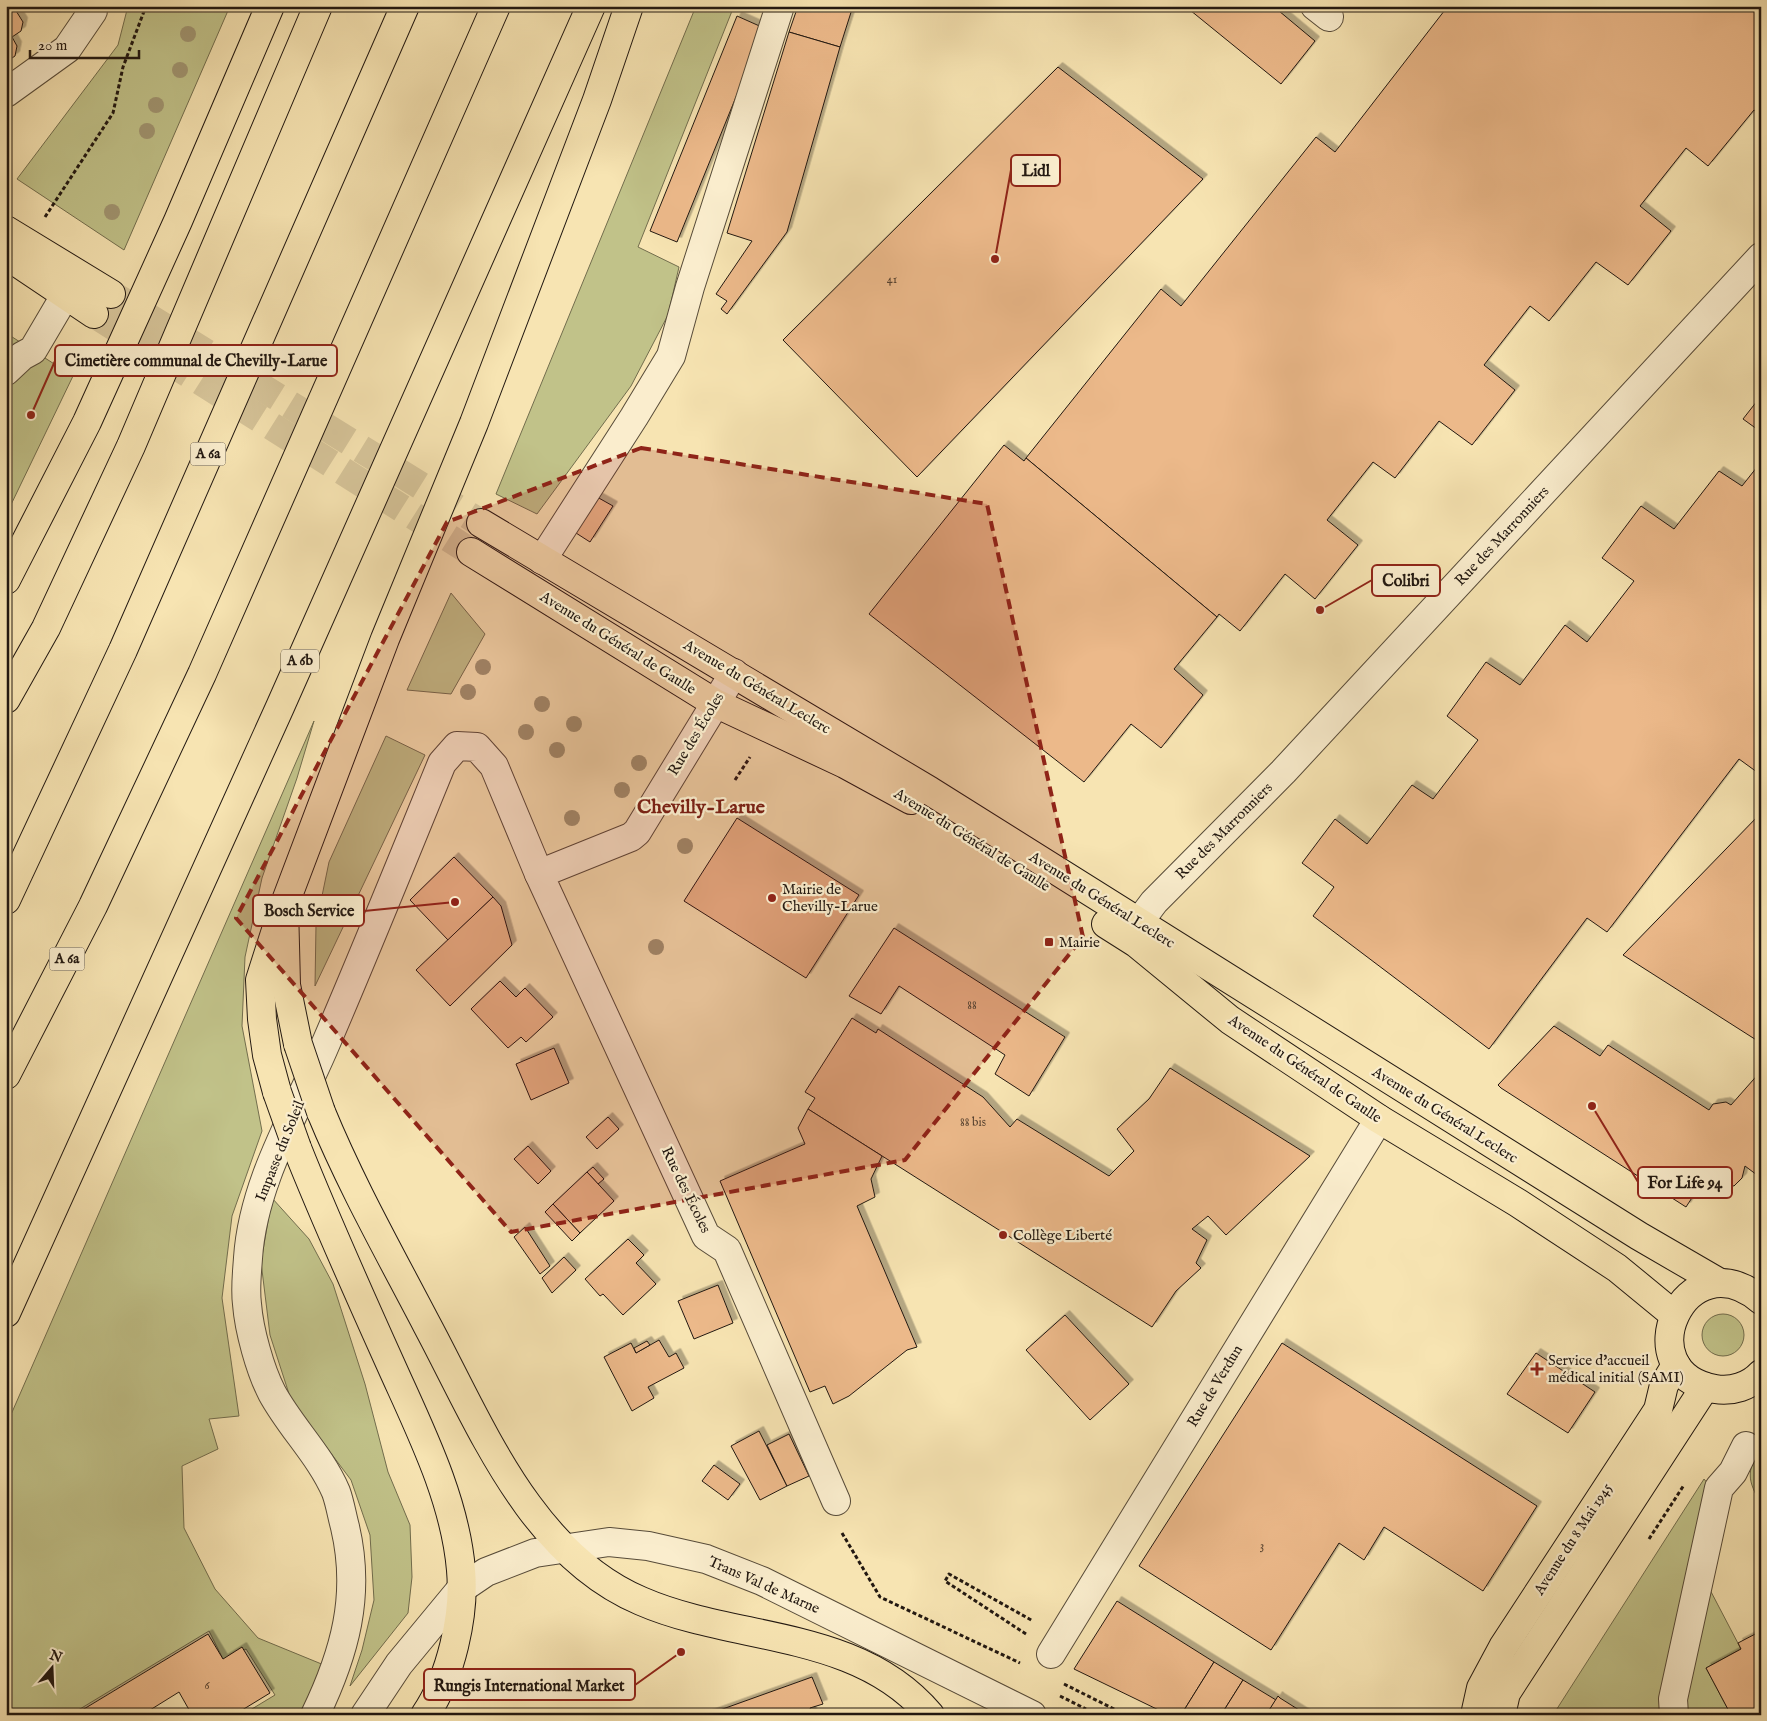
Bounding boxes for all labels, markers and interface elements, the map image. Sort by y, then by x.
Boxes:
scale bar [30,28,139,60]
text: 20 m [38,36,68,55]
callout: Lidl [1011,155,1060,186]
text: Lidl [1022,162,1051,182]
house number: 41 [887,272,897,287]
callout: Cimetière communal de Chevilly-Larue [55,345,337,376]
text: Cimetière communal de Chevilly-Larue [65,352,328,372]
road number: A 6a [190,442,226,466]
street label: Rue des Marronniers [1451,482,1553,590]
callout: Colibri [1372,565,1440,596]
text: Colibri [1382,572,1430,592]
street label: Avenue du Général de Gaulle [536,587,700,699]
street label: Avenue du Général Leclerc [679,635,834,738]
road number: A 6b [281,649,319,672]
street label: Rue des Écoles [664,689,728,779]
street label: Rue des Marronniers [1171,778,1277,884]
street label: Avenue du Général de Gaulle [890,784,1054,896]
district label: Chevilly-Larue [637,795,766,820]
street label: Avenue du Général Leclerc [1025,847,1178,953]
place label: Mairie de Chevilly-Larue [782,880,878,916]
marker: Mairie de Chevilly-Larue [766,892,778,904]
callout: Bosch Service [253,895,364,926]
text: Bosch Service [264,902,355,922]
place label: Mairie [1059,933,1100,952]
marker: Mairie [1043,936,1055,948]
road number: A 6a [50,948,84,971]
house number: 88 [967,998,977,1013]
street label: Avenue du Général de Gaulle [1224,1010,1385,1127]
street label: Avenue du Général Leclerc [1368,1062,1521,1168]
street label: Impasse du Soleil [251,1097,309,1204]
house number: 88 bis [960,1115,986,1130]
street label: Rue des Écoles [657,1144,715,1236]
callout: For Life 94 [1638,1167,1732,1198]
text: For Life 94 [1648,1174,1724,1194]
place label: Collège Liberté [1013,1226,1112,1245]
marker: Collège Liberté [997,1229,1009,1241]
street label: Rue de Verdun [1183,1341,1247,1431]
place label: Service d'accueil médical initial (SAMI) [1548,1351,1684,1387]
marker: Service d'accueil médical initial (SAMI) [1530,1362,1544,1376]
street label: Avenue du 8 Mai 1945 [1529,1479,1617,1600]
house number: 3 [1260,1538,1264,1553]
street label: Trans Val de Marne [705,1552,823,1618]
north arrow [28,1644,78,1694]
text: N [46,1646,65,1667]
callout: Rungis International Market [424,1669,635,1700]
text: Rungis International Market [433,1677,625,1697]
house number: 6 [204,1678,210,1693]

